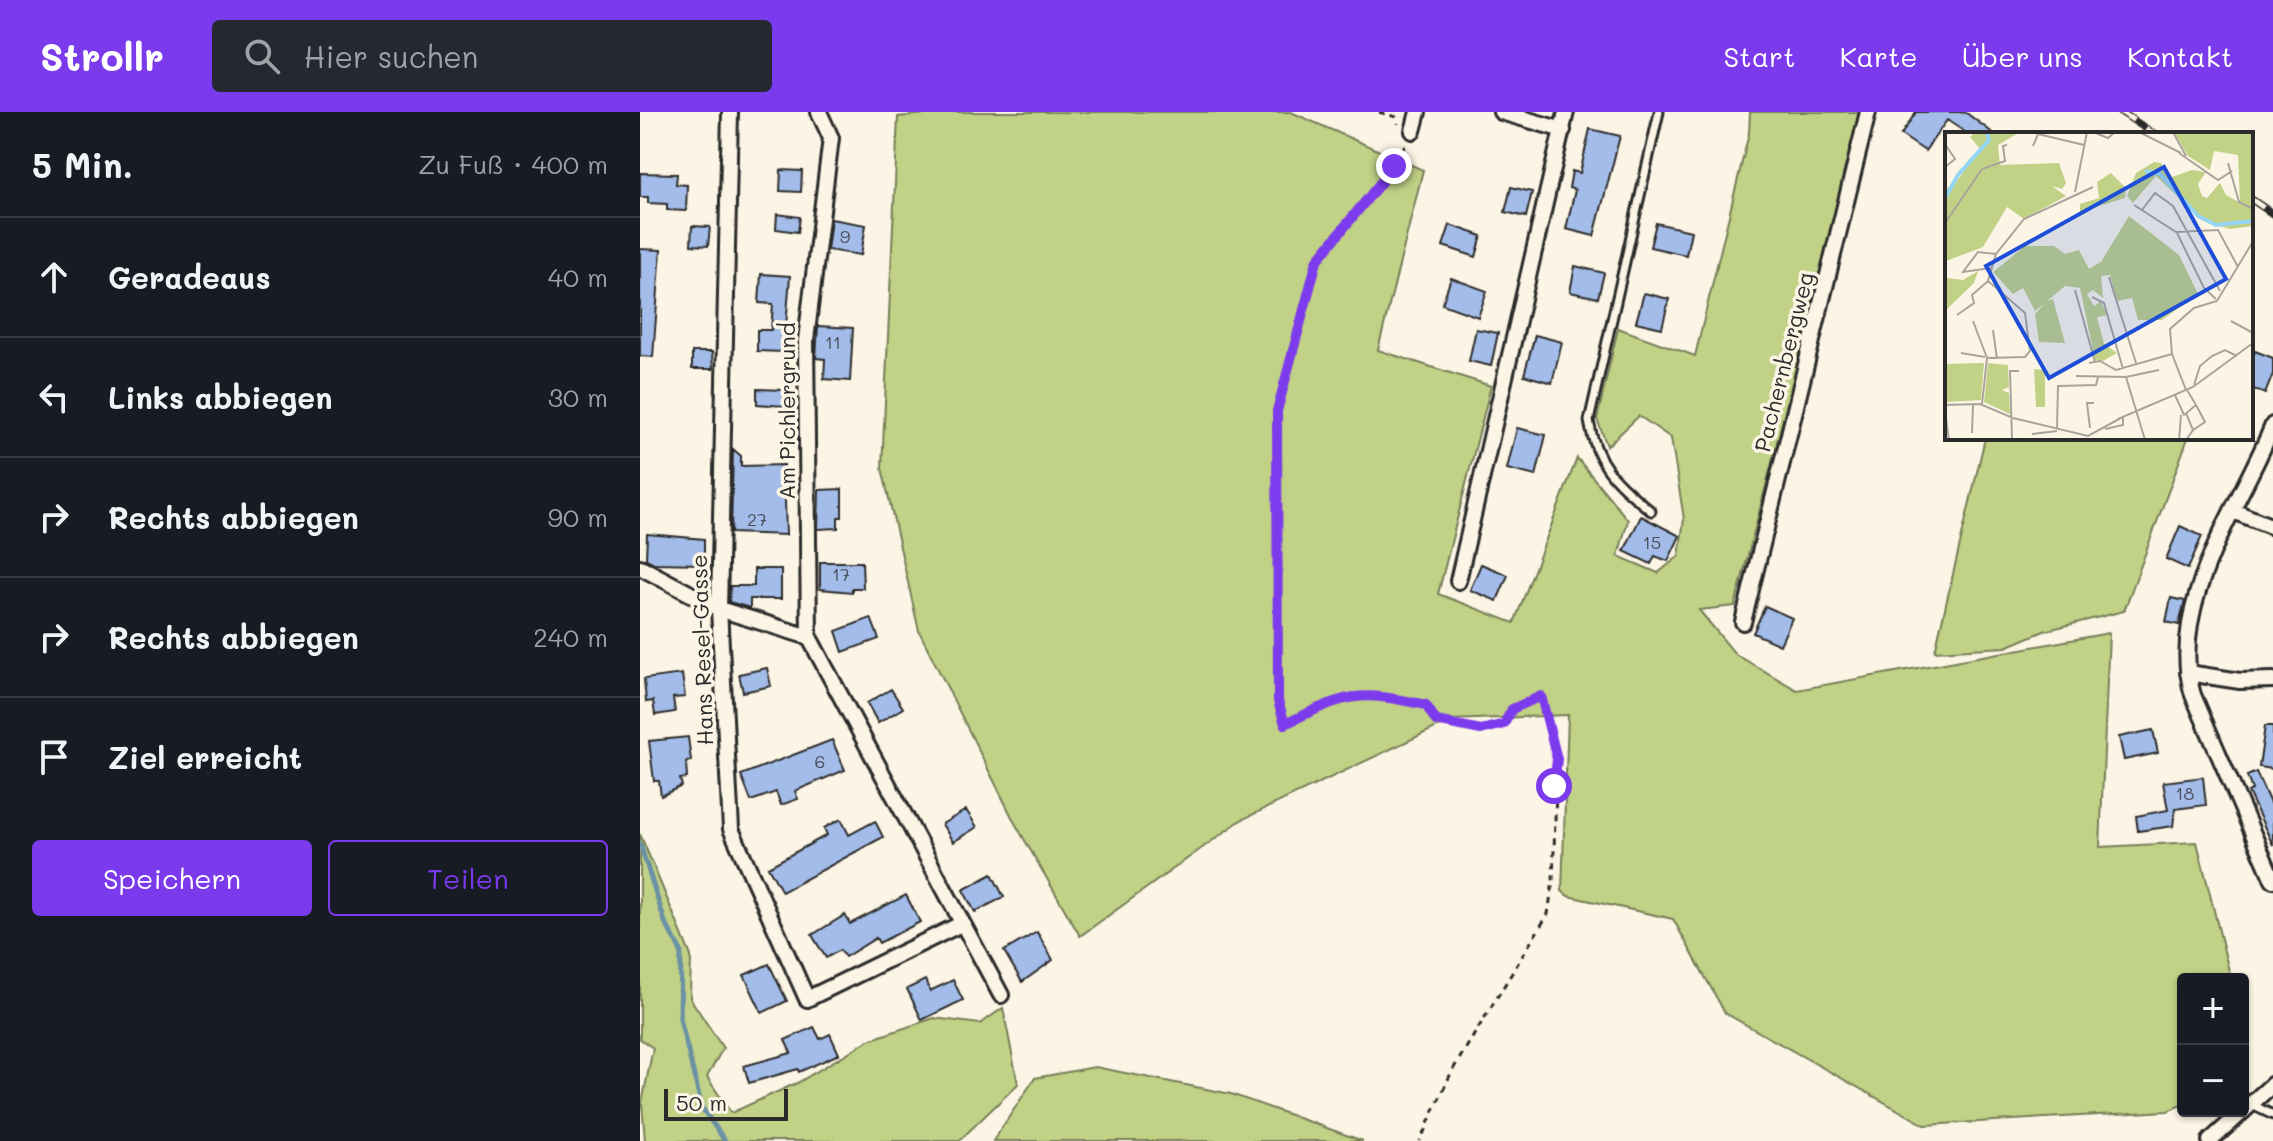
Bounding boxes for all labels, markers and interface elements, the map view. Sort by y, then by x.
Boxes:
search box [212,20,772,92]
text: Strollr [40,31,164,81]
icon: search [240,34,284,78]
text: Hier suchen [304,36,478,76]
text: Start [1724,38,1795,74]
text: Karte [1839,38,1918,74]
text: Über uns [1962,38,2083,74]
text: Kontakt [2127,38,2233,74]
inset map [1945,132,2253,440]
text: 5 Min. [32,142,133,187]
text: Zu Fuß · 400 m [418,147,608,181]
route end [1376,148,1412,184]
house number: 9 [840,224,851,248]
icon: ahead [32,255,76,299]
text: Geradeaus [108,257,271,297]
text: 40 m [548,260,608,294]
street label: Pachernbergweg [1747,269,1820,455]
street label: Am Pichlergrund [772,322,801,500]
house number: 11 [825,330,841,354]
icon: left [32,375,76,419]
text: Links abbiegen [108,377,332,417]
text: 30 m [548,380,608,414]
icon: right [32,495,76,539]
text: Rechts abbiegen [108,497,359,537]
text: 90 m [548,500,608,534]
house number: 27 [747,507,767,531]
house number: 15 [1643,530,1661,554]
street label: Hans Resel-Gasse [684,554,719,746]
house number: 17 [832,562,850,586]
icon: right [32,615,76,659]
text: Rechts abbiegen [108,617,359,657]
text: 240 m [533,620,608,654]
icon: arrive [32,735,76,779]
text: Ziel erreicht [108,737,302,777]
house number: 6 [815,749,825,773]
route start [1536,768,1572,804]
house number: 18 [2176,781,2195,805]
button: Speichern [32,840,312,916]
button: Teilen [328,840,608,916]
map controls [2177,973,2249,1117]
button: + [2177,973,2249,1045]
button: − [2177,1045,2249,1117]
scale bar [664,1085,788,1121]
text: 50 m [676,1088,727,1117]

